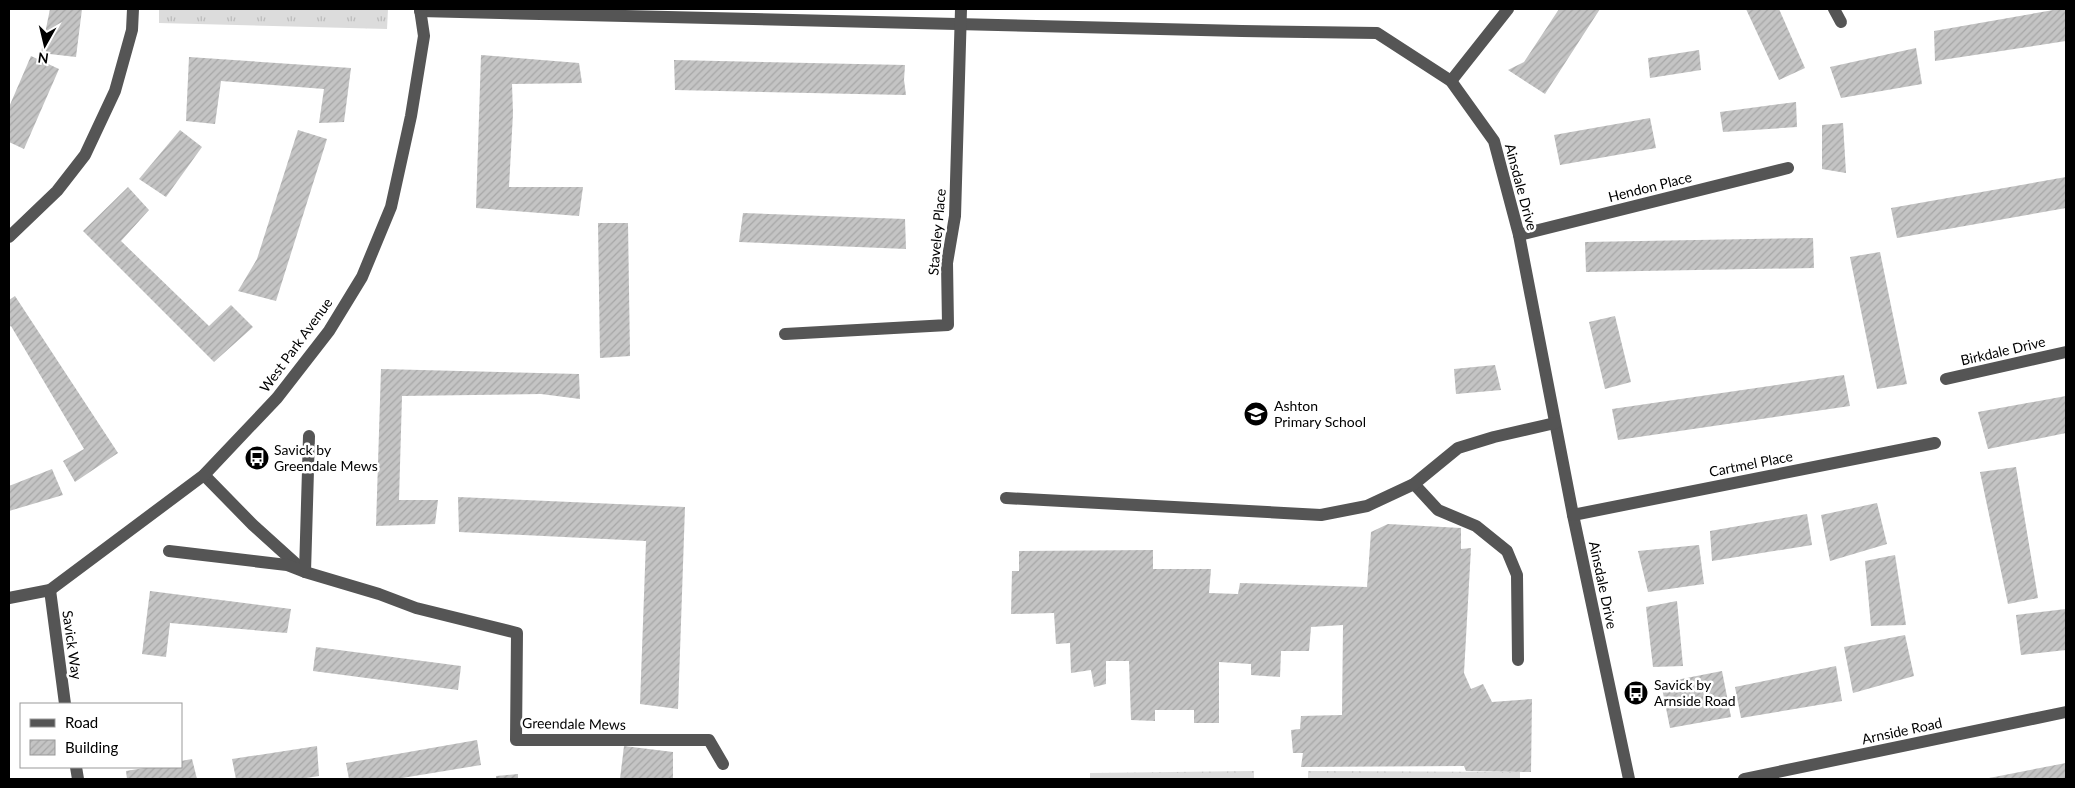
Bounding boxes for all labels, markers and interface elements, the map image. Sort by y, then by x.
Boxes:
north arrow [20,20,70,70]
text: N [37,49,50,68]
street label: Ainsdale Drive [1502,142,1541,232]
street label: Hendon Place [1606,168,1693,205]
street label: Staveley Place [924,188,949,276]
street label: West Park Avenue [256,294,336,395]
street label: Birkdale Drive [1959,332,2047,369]
place label: Ashton Primary School [1274,397,1366,430]
school or university icon: Ashton Primary School [1243,401,1269,427]
place label: Savick by Greendale Mews [274,441,378,474]
bus stop icon: Savick by Greendale Mews [244,445,270,471]
street label: Cartmel Place [1708,447,1794,480]
street label: Ainsdale Drive [1586,540,1621,630]
street label: Savick Way [59,609,86,681]
place label: Savick by Arnside Road [1654,676,1736,709]
bus stop icon: Savick by Arnside Road [1623,680,1649,706]
legend [20,703,182,768]
text: Road [65,713,98,731]
street label: Greendale Mews [522,714,626,733]
street label: Arnside Road [1860,714,1944,747]
text: Building [65,738,118,756]

